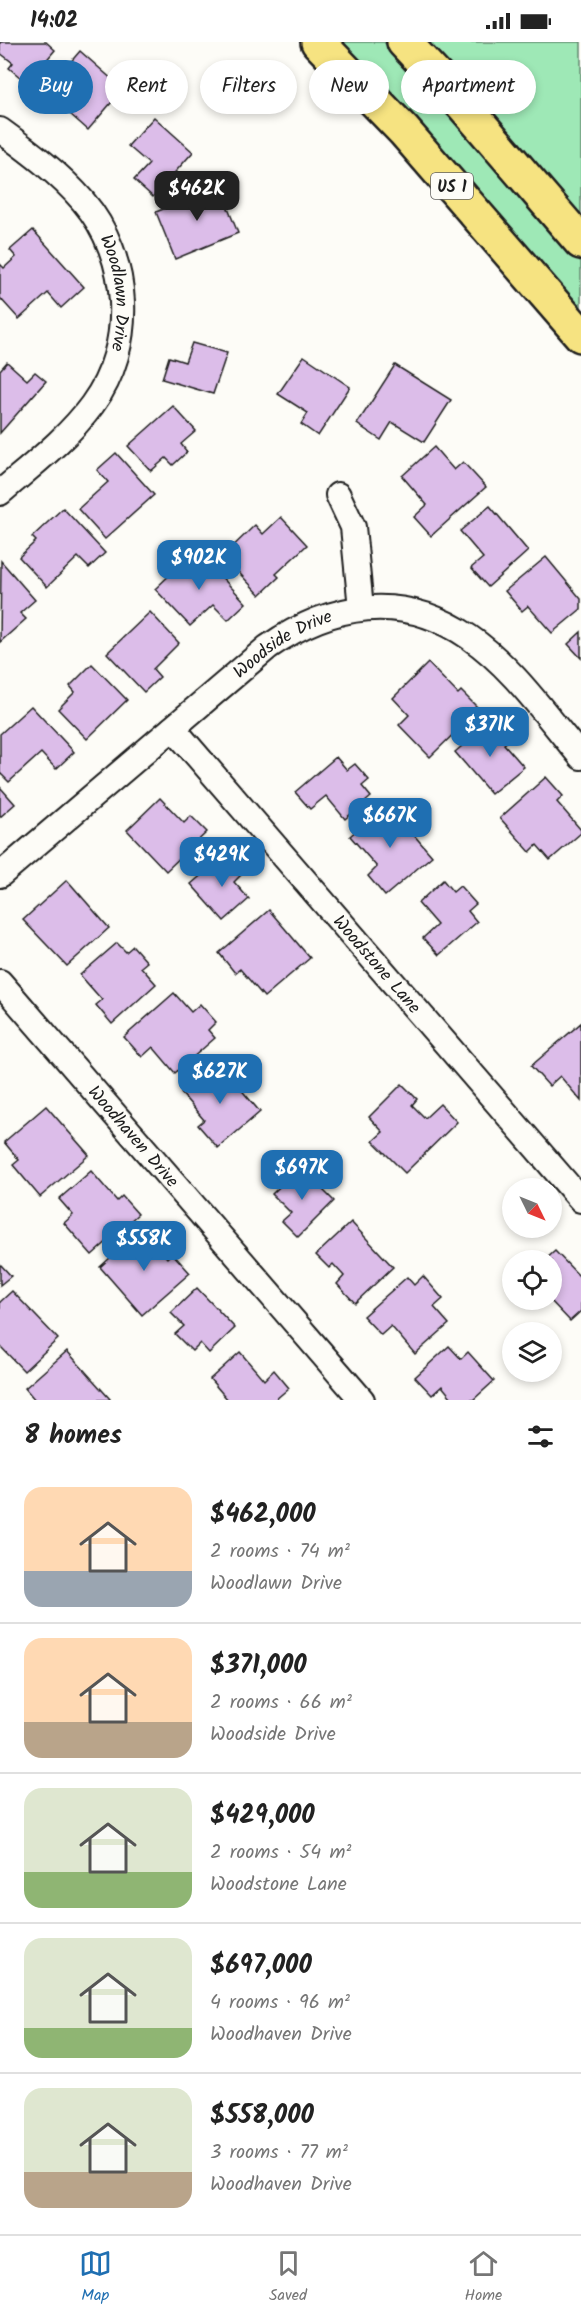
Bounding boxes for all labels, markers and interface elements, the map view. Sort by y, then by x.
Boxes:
text: 14:02 [30,4,78,39]
chip: Buy [18,60,93,114]
chip: Rent [105,60,188,114]
chip: Filters [200,60,297,114]
chip: New [309,60,389,114]
chip: Apartment [401,60,536,114]
pin: $462K [155,171,239,222]
road number: US 1 [431,173,473,199]
text: $462K [168,174,226,206]
street label: Woodlawn Drive [91,230,135,354]
pin: $902K [157,540,241,591]
text: $902K [171,543,227,575]
street label: Woodside Drive [227,603,336,687]
pin: $371K [448,707,532,758]
text: $371K [465,710,515,742]
pin: $667K [348,798,432,849]
text: $667K [363,801,418,833]
pin: $429K [180,837,264,888]
text: $429K [194,840,250,872]
street label: Woodstone Lane [325,909,427,1021]
pin: $627K [178,1054,262,1105]
text: $627K [192,1057,248,1089]
street label: Woodhaven Drive [80,1079,185,1195]
pin: $697K [260,1150,344,1201]
text: $697K [275,1153,329,1185]
north arrow [502,1178,562,1238]
map controls [502,1178,562,1382]
pin: $558K [102,1221,186,1272]
text: $558K [116,1224,172,1256]
button: locate [502,1250,562,1310]
button: layers [502,1322,562,1382]
text: 8 homes [24,1415,122,1457]
icon: filters [524,1420,557,1453]
text: $462,000 [210,1494,316,1536]
icon: home [72,1511,144,1583]
text: 2 rooms · 74 m² [210,1536,350,1568]
text: Woodlawn Drive [210,1568,342,1600]
text: $371,000 [210,1645,307,1687]
icon: home [72,1662,144,1734]
text: 2 rooms · 66 m² [210,1687,352,1719]
text: Woodside Drive [210,1719,336,1751]
text: $429,000 [210,1795,315,1837]
icon: home [72,1812,144,1884]
text: 2 rooms · 54 m² [210,1837,351,1869]
text: Woodstone Lane [210,1869,347,1901]
text: $697,000 [210,1945,312,1987]
icon: home [72,1962,144,2034]
text: 4 rooms · 96 m² [210,1987,350,2019]
text: Woodhaven Drive [210,2019,352,2051]
text: $558,000 [210,2095,314,2137]
icon: home [72,2112,144,2184]
text: 3 rooms · 77 m² [210,2137,348,2169]
text: Woodhaven Drive [210,2169,352,2201]
tab: Map [79,2247,112,2308]
tab: Saved [269,2247,307,2308]
tab: Home [464,2247,502,2308]

